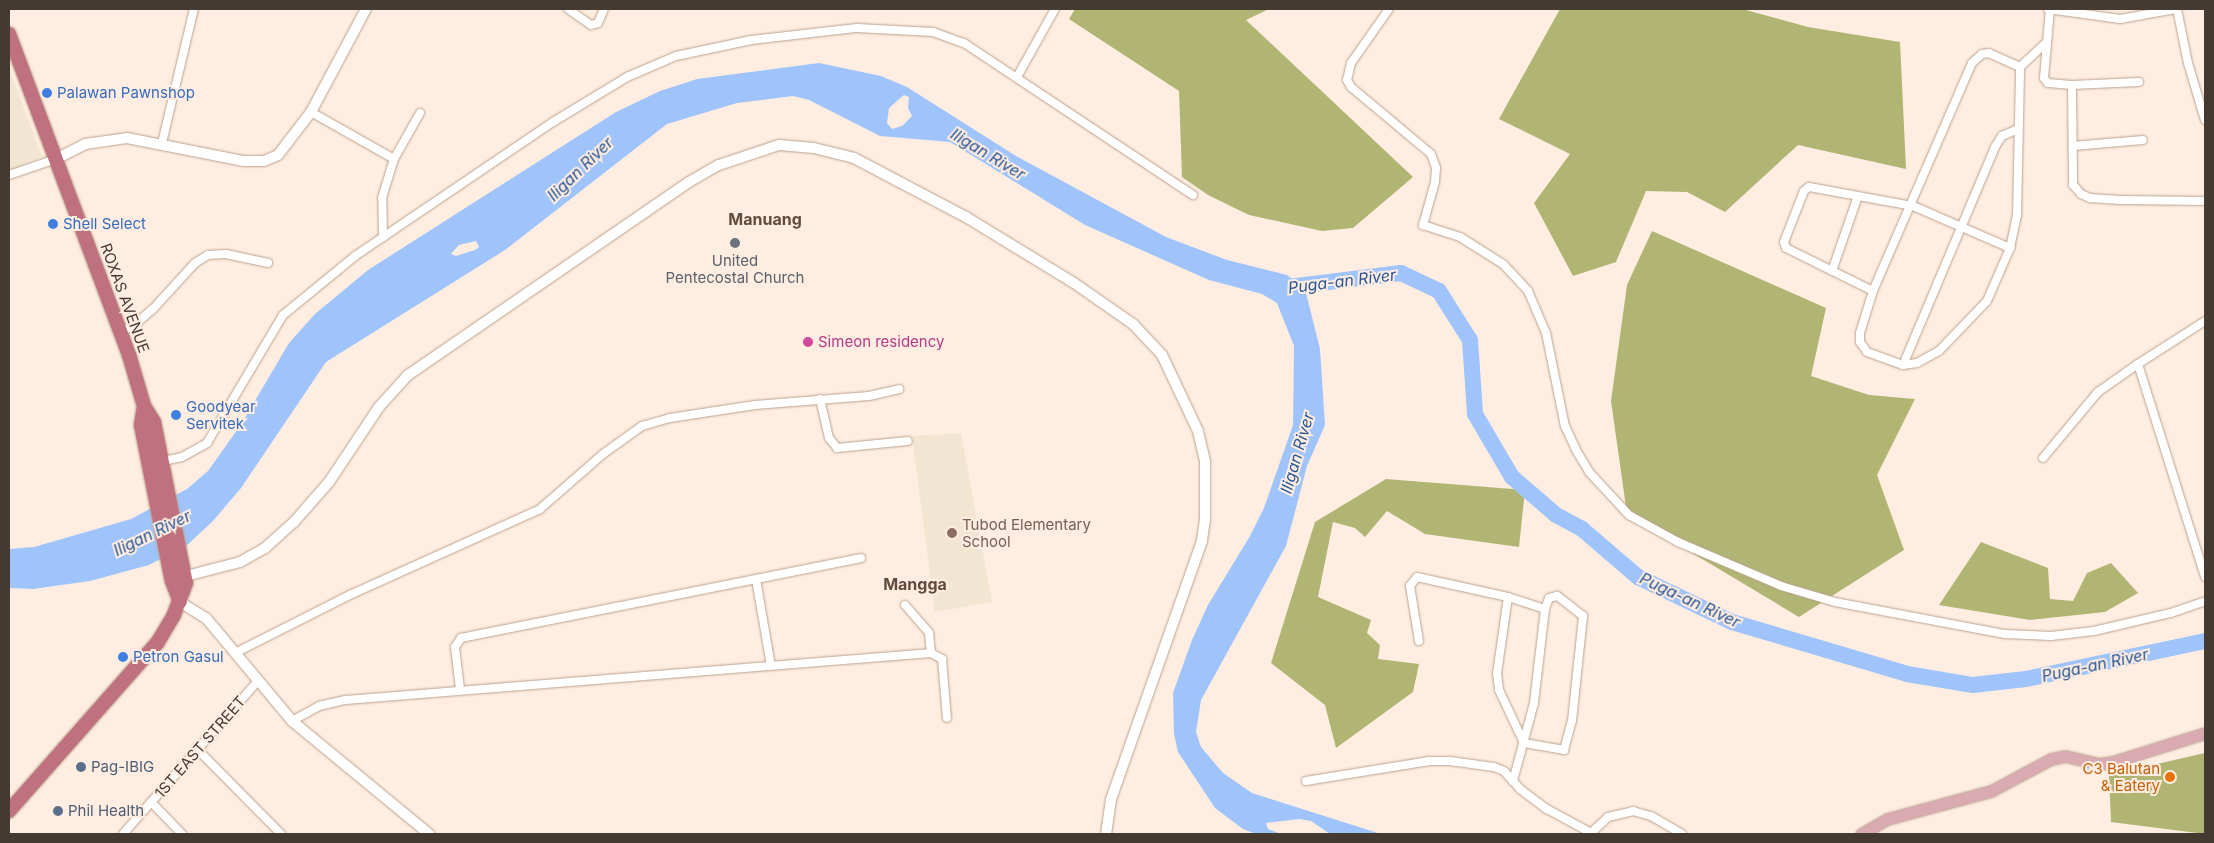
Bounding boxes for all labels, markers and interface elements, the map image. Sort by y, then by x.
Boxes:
place label: Palawan Pawnshop [57,84,195,102]
marker: Palawan Pawnshop [41,87,53,99]
water label: Iligan River [947,124,1029,184]
water label: Iligan River [543,133,617,205]
district label: Manuang [728,209,802,229]
place label: Shell Select [63,215,146,233]
marker: Shell Select [47,218,59,230]
marker: United Pentecostal Church [729,237,741,249]
street label: ROXAS AVENUE [97,241,153,355]
place label: United Pentecostal Church [666,251,804,286]
water label: Puga-an River [1287,265,1397,297]
place label: Simeon residency [818,333,944,351]
marker: Simeon residency [802,336,814,348]
place label: Goodyear Servitek [186,397,256,432]
marker: Goodyear Servitek [170,409,182,421]
water label: Iligan River [1276,410,1318,496]
water label: Iligan River [110,506,194,560]
place label: Tubod Elementary School [962,515,1091,550]
marker: Tubod Elementary School [946,527,958,539]
water label: Puga-an River [1637,568,1743,632]
district label: Mangga [883,574,947,594]
water label: Puga-an River [2040,644,2150,686]
place label: Petron Gasul [133,648,224,666]
marker: Petron Gasul [117,651,129,663]
street label: 1ST EAST STREET [151,692,249,802]
place label: Pag-IBIG [91,758,154,776]
place label: C3 Balutan & Eatery [2083,759,2160,794]
marker: Pag-IBIG [75,761,87,773]
marker: C3 Balutan & Eatery [2164,771,2176,783]
place label: Phil Health [68,802,144,820]
marker: Phil Health [52,805,64,817]

